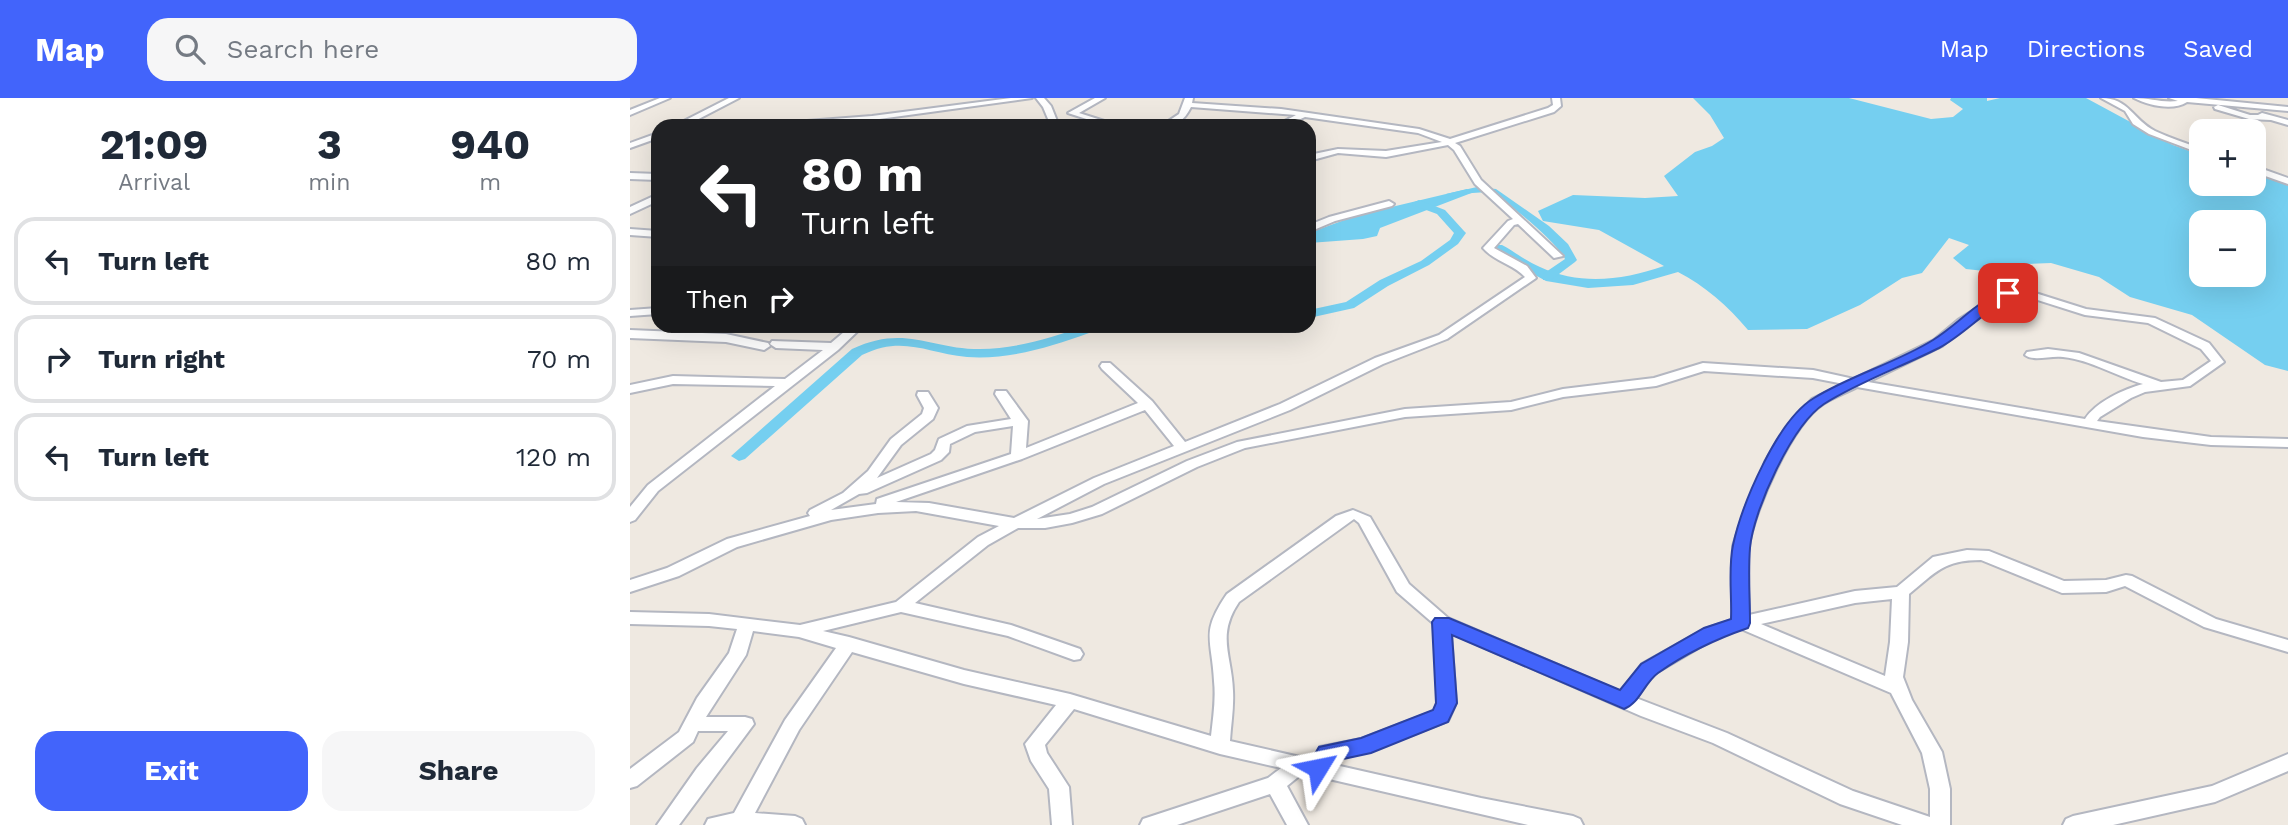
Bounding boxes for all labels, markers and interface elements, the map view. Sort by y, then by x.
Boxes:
search box [147,18,637,81]
text: Map [35,30,105,69]
icon: search [171,30,209,68]
text: Search here [227,34,379,64]
text: Map [1940,35,1989,63]
text: Directions [2027,35,2145,63]
text: Saved [2183,35,2253,63]
map controls [2189,119,2266,287]
button: + [2189,119,2266,196]
text: 21:09 [100,120,208,169]
text: 3 [317,120,342,169]
text: 940 [450,120,530,169]
text: 80 m [801,145,923,203]
icon: left [686,147,777,238]
text: Arrival [118,169,190,196]
text: min [308,169,350,196]
text: m [479,169,501,196]
text: Turn left [801,204,934,242]
button: − [2189,210,2266,287]
icon: left [39,242,77,280]
text: Turn left [98,246,209,276]
text: 80 m [525,246,591,276]
pin [1978,263,2038,323]
icon: arrive [1989,274,2027,312]
icon: right [762,280,800,318]
text: Then [686,284,748,314]
icon: right [39,340,77,378]
text: Turn right [98,344,225,374]
text: 70 m [527,344,591,374]
icon: left [39,438,77,476]
text: Turn left [98,442,209,472]
text: 120 m [516,442,591,472]
button: Exit [35,731,308,811]
button: Share [322,731,595,811]
position arrow [1281,731,1355,805]

